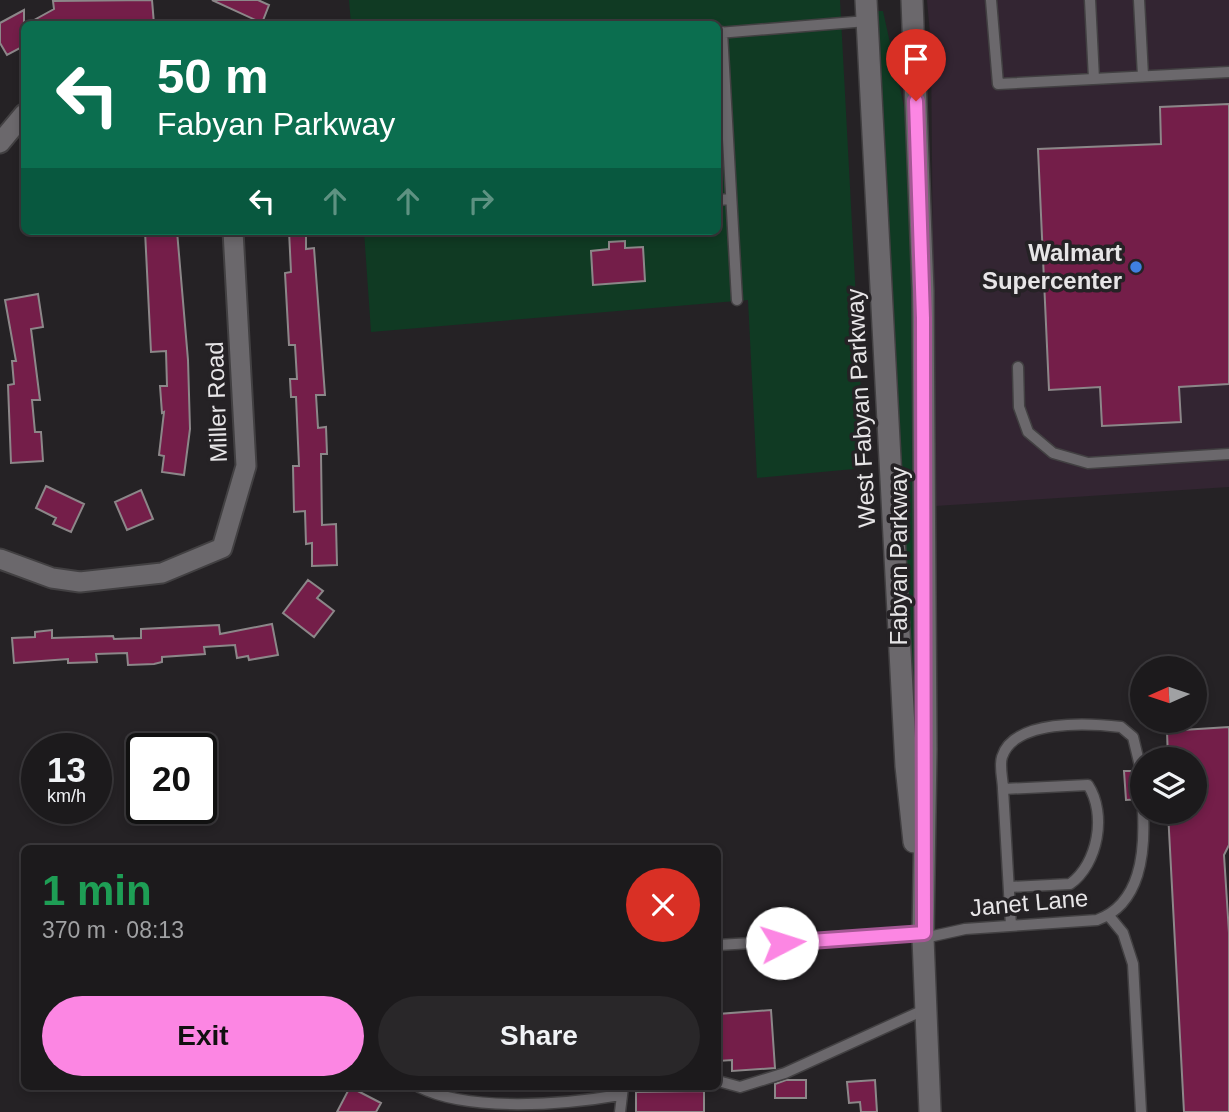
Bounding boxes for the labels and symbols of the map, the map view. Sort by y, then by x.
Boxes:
pin [886,29,946,101]
place label: Walmart Supercenter [982,239,1122,294]
marker: Walmart Supercenter [1128,259,1144,275]
street label: West Fabyan Parkway [841,288,880,528]
street label: Miller Road [201,341,232,463]
street label: Fabyan Parkway [885,467,912,645]
north arrow [1130,656,1208,733]
speed limit sign: 20 [126,733,217,824]
street label: Janet Lane [969,884,1089,921]
position arrow [745,906,819,980]

